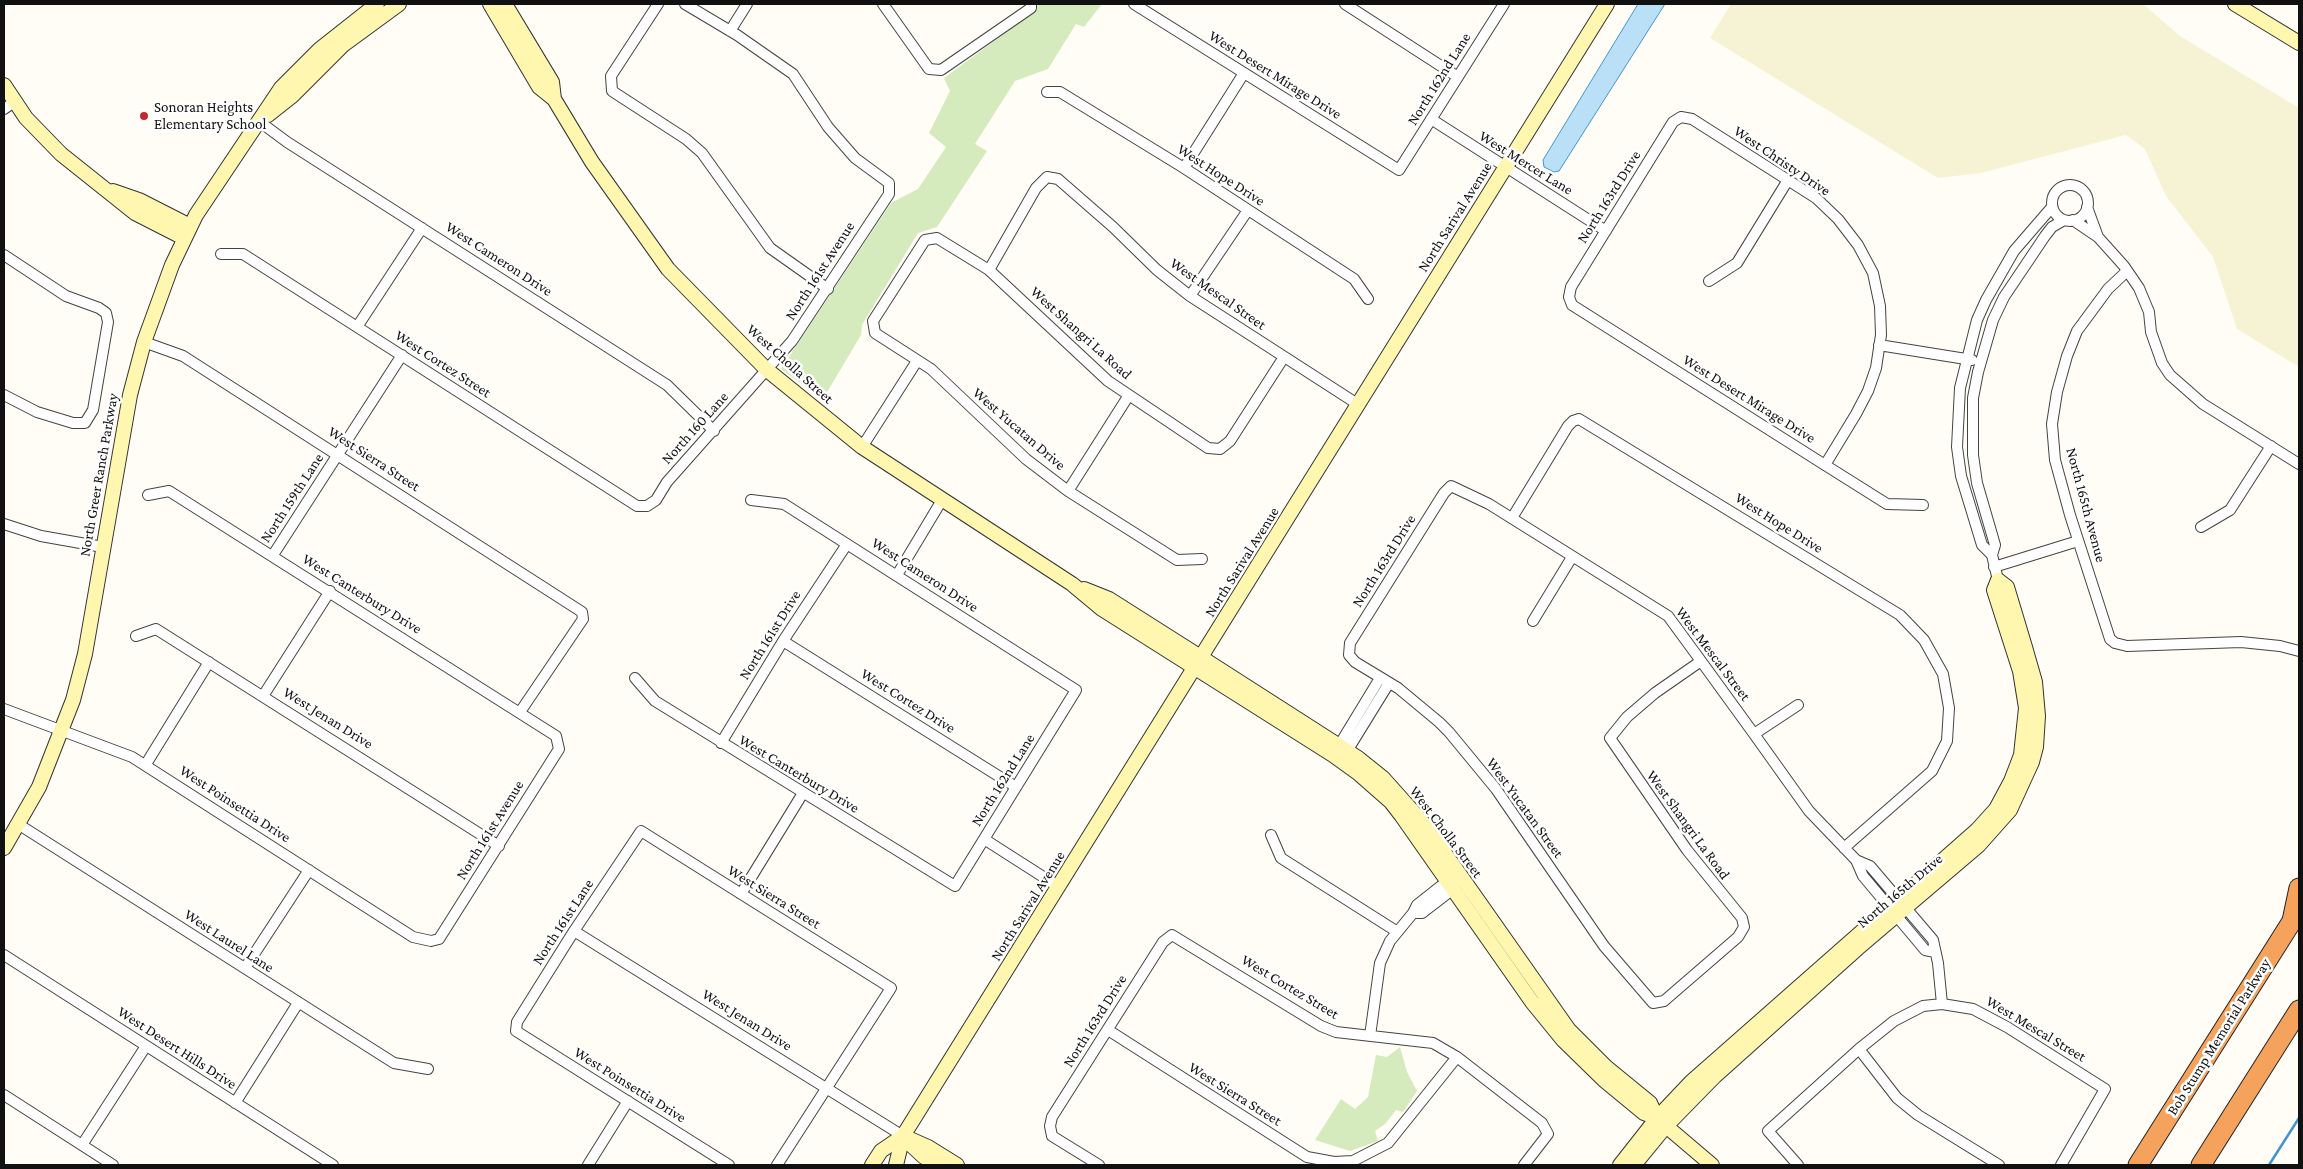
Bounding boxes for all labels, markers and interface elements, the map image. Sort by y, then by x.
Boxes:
street label: West Desert Mirage Drive [1205,27,1345,123]
street label: North 162nd Lane [1403,29,1475,129]
place label: Sonoran Heights Elementary School [154,98,266,133]
marker: Sonoran Heights Elementary School [138,110,150,122]
street label: West Christy Drive [1730,122,1834,200]
street label: West Mercer Lane [1476,127,1576,199]
street label: West Hope Drive [1174,140,1268,210]
street label: North 163rd Drive [1573,147,1645,247]
street label: North Sarival Avenue [1414,159,1496,275]
street label: West Cameron Drive [442,218,556,300]
street label: North 161st Avenue [781,218,859,324]
street label: West Mescal Street [1166,254,1270,334]
street label: West Shangri La Road [1027,283,1135,383]
street label: West Cholla Street [743,320,837,408]
street label: West Cortez Street [392,326,494,402]
street label: West Desert Mirage Drive [1679,351,1819,447]
street label: West Yucatan Drive [969,384,1069,474]
street label: North 160 Lane [658,388,732,468]
street label: North Greer Ranch Parkway [76,392,122,558]
street label: West Sierra Street [325,423,423,495]
street label: North 165th Avenue [2062,446,2110,564]
street label: North 159th Lane [256,450,328,546]
street label: West Hope Drive [1732,489,1826,557]
street label: North Sarival Avenue [1201,504,1283,620]
street label: North 163rd Drive [1348,511,1420,611]
street label: West Cameron Drive [868,534,982,616]
street label: West Canterbury Drive [299,550,425,638]
street label: North 161st Drive [735,587,805,683]
street label: West Mescal Street [1672,603,1754,705]
street label: West Cortez Drive [857,665,959,737]
street label: West Jenan Drive [280,683,376,753]
street label: North 162nd Lane [967,730,1039,830]
street label: West Canterbury Drive [736,731,862,817]
street label: West Yucatan Street [1483,754,1567,862]
street label: West Poinsettia Drive [176,761,294,847]
street label: West Shangri La Road [1642,767,1734,883]
street label: North 161st Avenue [452,777,528,883]
street label: West Cholla Street [1406,782,1486,882]
street label: North Sarival Avenue [987,848,1069,964]
street label: North 165th Drive [1854,850,1946,932]
street label: West Sierra Street [724,861,824,933]
street label: North 161st Lane [529,876,597,968]
street label: West Laurel Lane [181,905,277,977]
street label: West Cortez Street [1238,951,1342,1023]
street label: Bob Stump Memorial Parkway [2163,955,2275,1119]
street label: North 163rd Drive [1059,971,1131,1071]
street label: West Jenan Drive [699,985,795,1055]
street label: West Mescal Street [1983,992,2089,1066]
street label: West Desert Hills Drive [114,1003,240,1093]
street label: West Poinsettia Drive [571,1043,689,1127]
street label: West Sierra Street [1185,1058,1285,1130]

